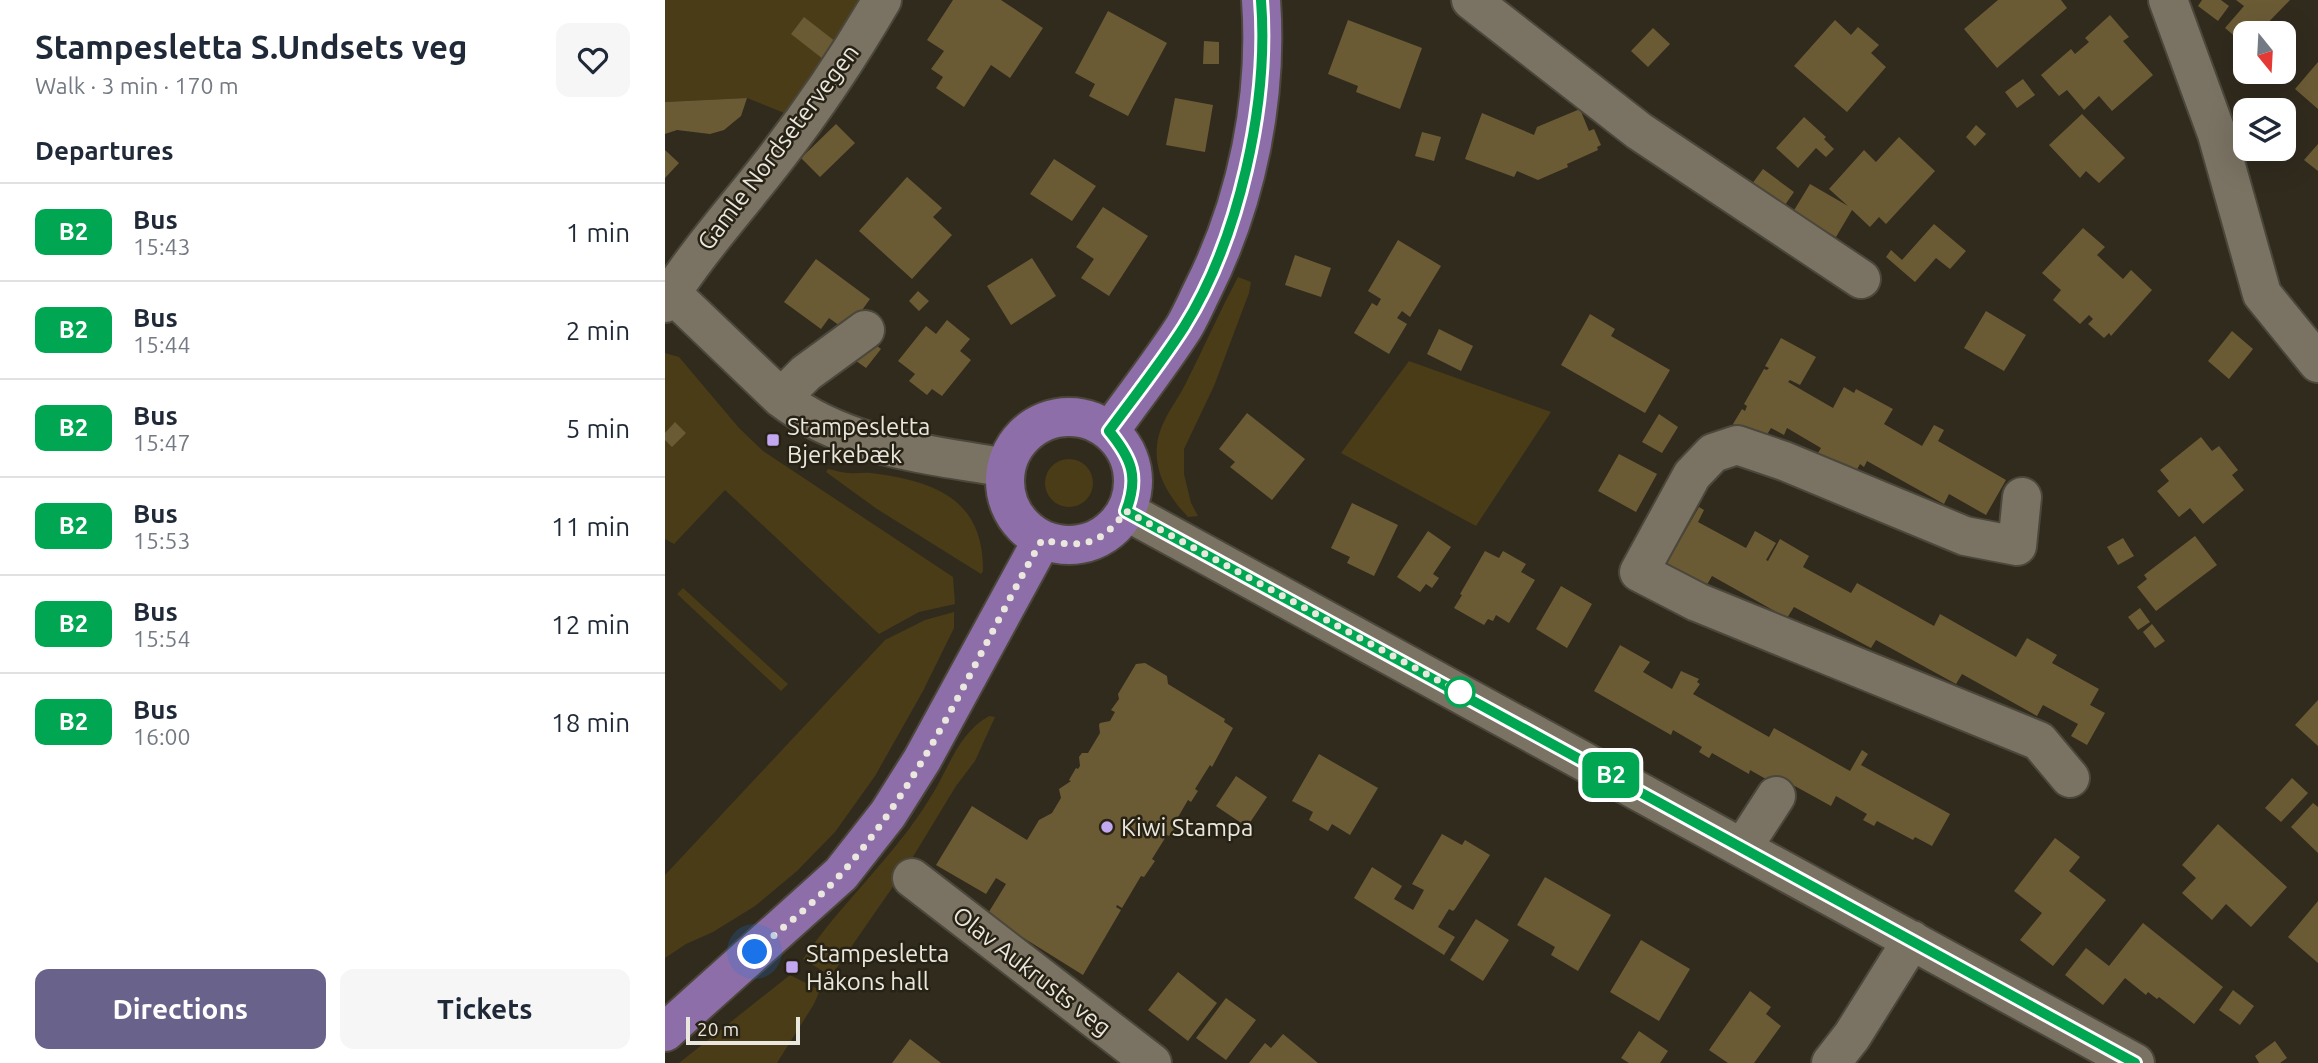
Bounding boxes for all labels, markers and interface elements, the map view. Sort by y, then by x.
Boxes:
north arrow [2233,21,2296,84]
map controls [2233,21,2296,161]
button: heart [556,23,630,97]
text: Stampesletta S.Undsets veg [35,28,467,65]
street label: Gamle Nordsetervegen [692,39,864,255]
text: Walk · 3 min · 170 m [35,73,239,98]
button: layers [2233,98,2296,161]
text: Departures [35,136,173,165]
text: Bus [133,205,178,234]
text: B2 [59,218,88,245]
text: 1 min [566,218,630,247]
text: 15:43 [133,234,191,259]
text: Bus [133,303,178,332]
text: B2 [59,316,88,343]
text: 2 min [566,316,630,345]
text: 15:44 [133,332,191,357]
text: Bus [133,401,178,430]
place label: Stampesletta Bjerkebæk [787,413,930,468]
text: B2 [59,414,88,441]
text: 5 min [566,414,630,443]
text: 15:47 [133,430,191,455]
marker: Stampesletta Bjerkebæk [765,432,781,448]
text: Bus [133,499,178,528]
text: B2 [59,512,88,539]
text: 11 min [551,512,630,541]
text: 15:53 [133,528,191,553]
text: Bus [133,597,178,626]
text: B2 [59,610,88,637]
text: 12 min [551,610,630,639]
text: 15:54 [133,626,191,651]
unlabelled marker [1445,677,1475,707]
text: Bus [133,695,178,724]
text: B2 [59,708,88,735]
text: 18 min [551,708,630,737]
text: 16:00 [133,724,191,749]
line badge: B2 [1579,752,1643,798]
text: B2 [1596,761,1626,788]
place label: Kiwi Stampa [1121,814,1253,841]
marker: Kiwi Stampa [1099,819,1115,835]
street label: Olav Aukrusts veg [948,901,1116,1041]
your location [737,934,772,969]
place label: Stampesletta Håkons hall [806,940,949,995]
marker: Stampesletta Håkons hall [784,959,800,975]
button: Directions [35,969,326,1049]
button: Tickets [340,969,630,1049]
scale bar [686,1014,800,1046]
text: 20 m [697,1018,739,1040]

